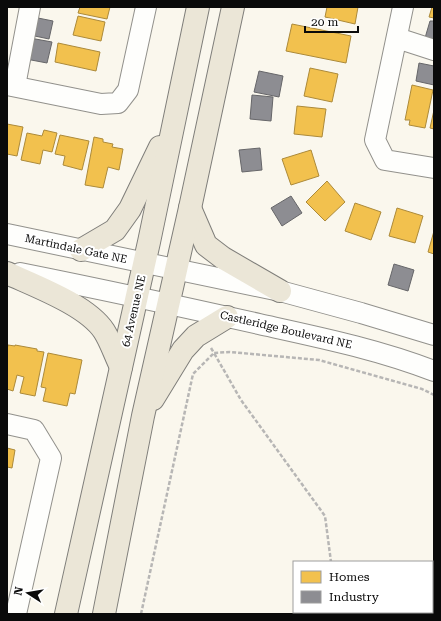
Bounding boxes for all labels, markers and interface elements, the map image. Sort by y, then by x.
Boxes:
scale bar [305,8,358,34]
text: 20 m [311,15,338,29]
street label: Martindale Gate NE [24,232,128,266]
street label: 64 Avenue NE [119,274,149,348]
street label: Castleridge Boulevard NE [219,308,353,352]
legend [293,561,433,613]
text: Homes [329,570,370,584]
north arrow [8,573,48,613]
text: N [11,585,26,597]
text: Industry [329,590,380,604]

